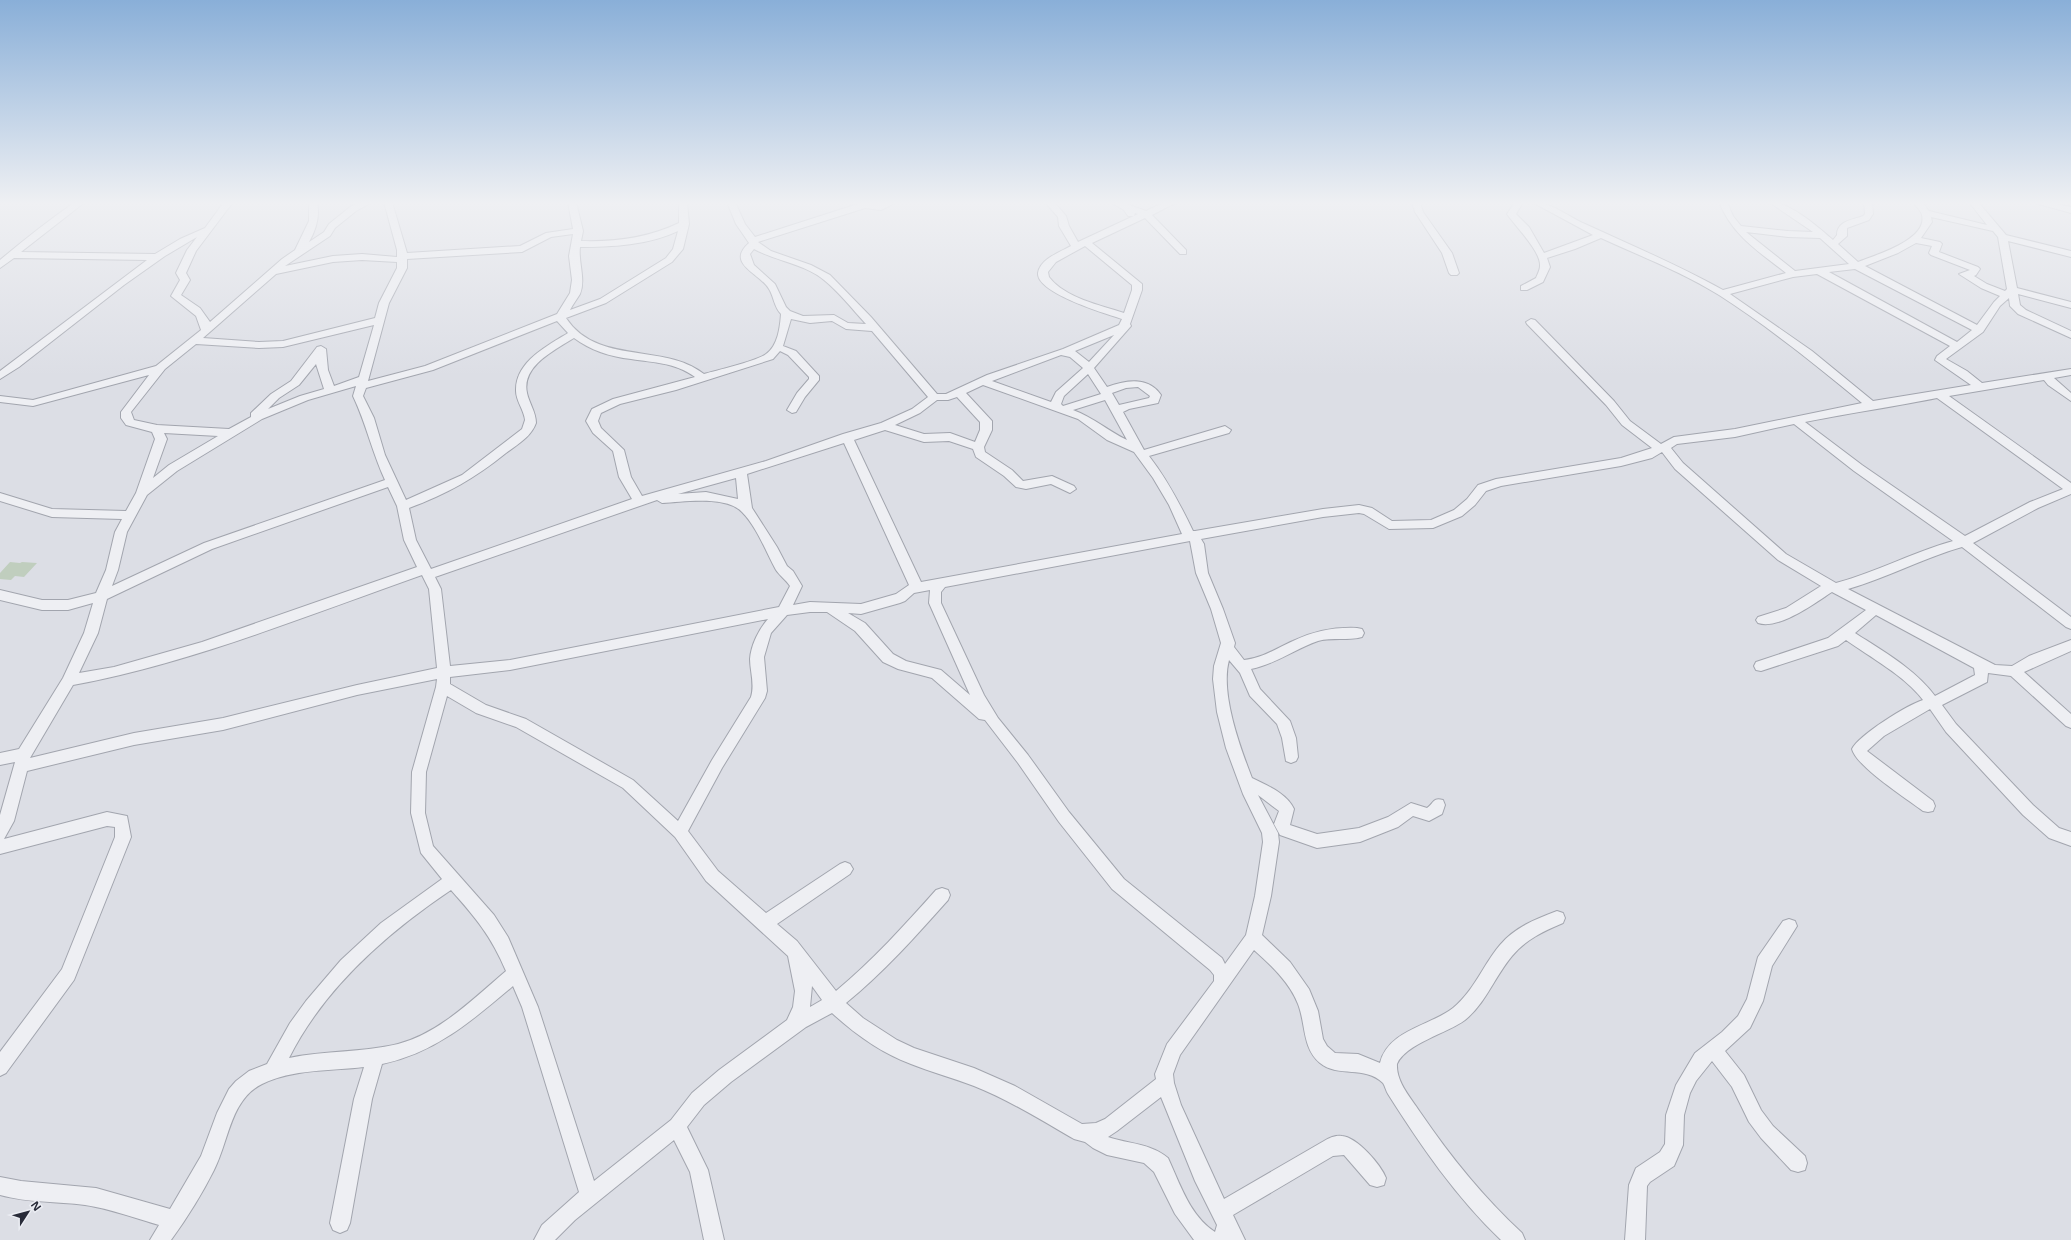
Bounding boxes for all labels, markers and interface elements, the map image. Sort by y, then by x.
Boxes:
north arrow [8,1192,48,1232]
text: N [28,1198,45,1214]

